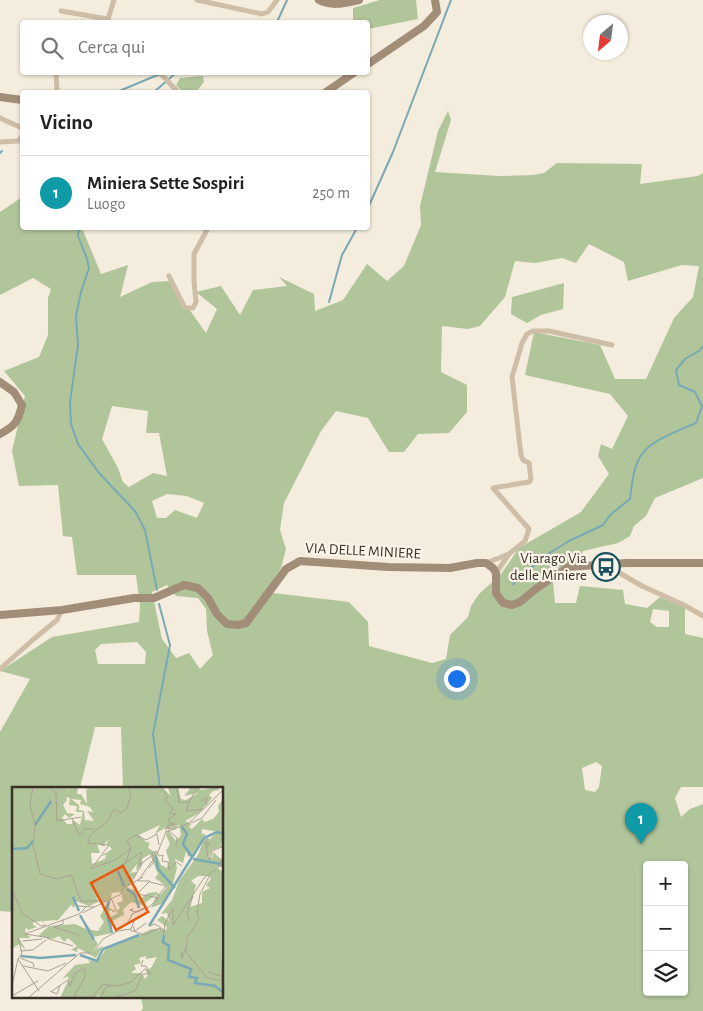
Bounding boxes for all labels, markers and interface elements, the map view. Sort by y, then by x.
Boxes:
north arrow [583,15,628,60]
search box [20,20,370,75]
icon: search [38,34,66,62]
text: Cerca qui [78,38,145,57]
text: Vicino [40,112,93,133]
text: Miniera Sette Sospiri [87,174,244,193]
text: 1 [53,185,59,201]
text: 250 m [312,185,350,201]
text: Luogo [87,196,125,212]
street label: VIA DELLE MINIERE [305,540,421,562]
place label: Viarago Via delle Miniere [510,551,587,583]
bus stop icon: Viarago Via delle Miniere [591,552,621,582]
your location [444,666,470,692]
inset map [12,787,224,998]
pin: 1 [625,803,657,844]
map controls [643,861,688,996]
button: + [643,861,688,906]
button: − [643,906,688,951]
button: layers [643,951,688,996]

